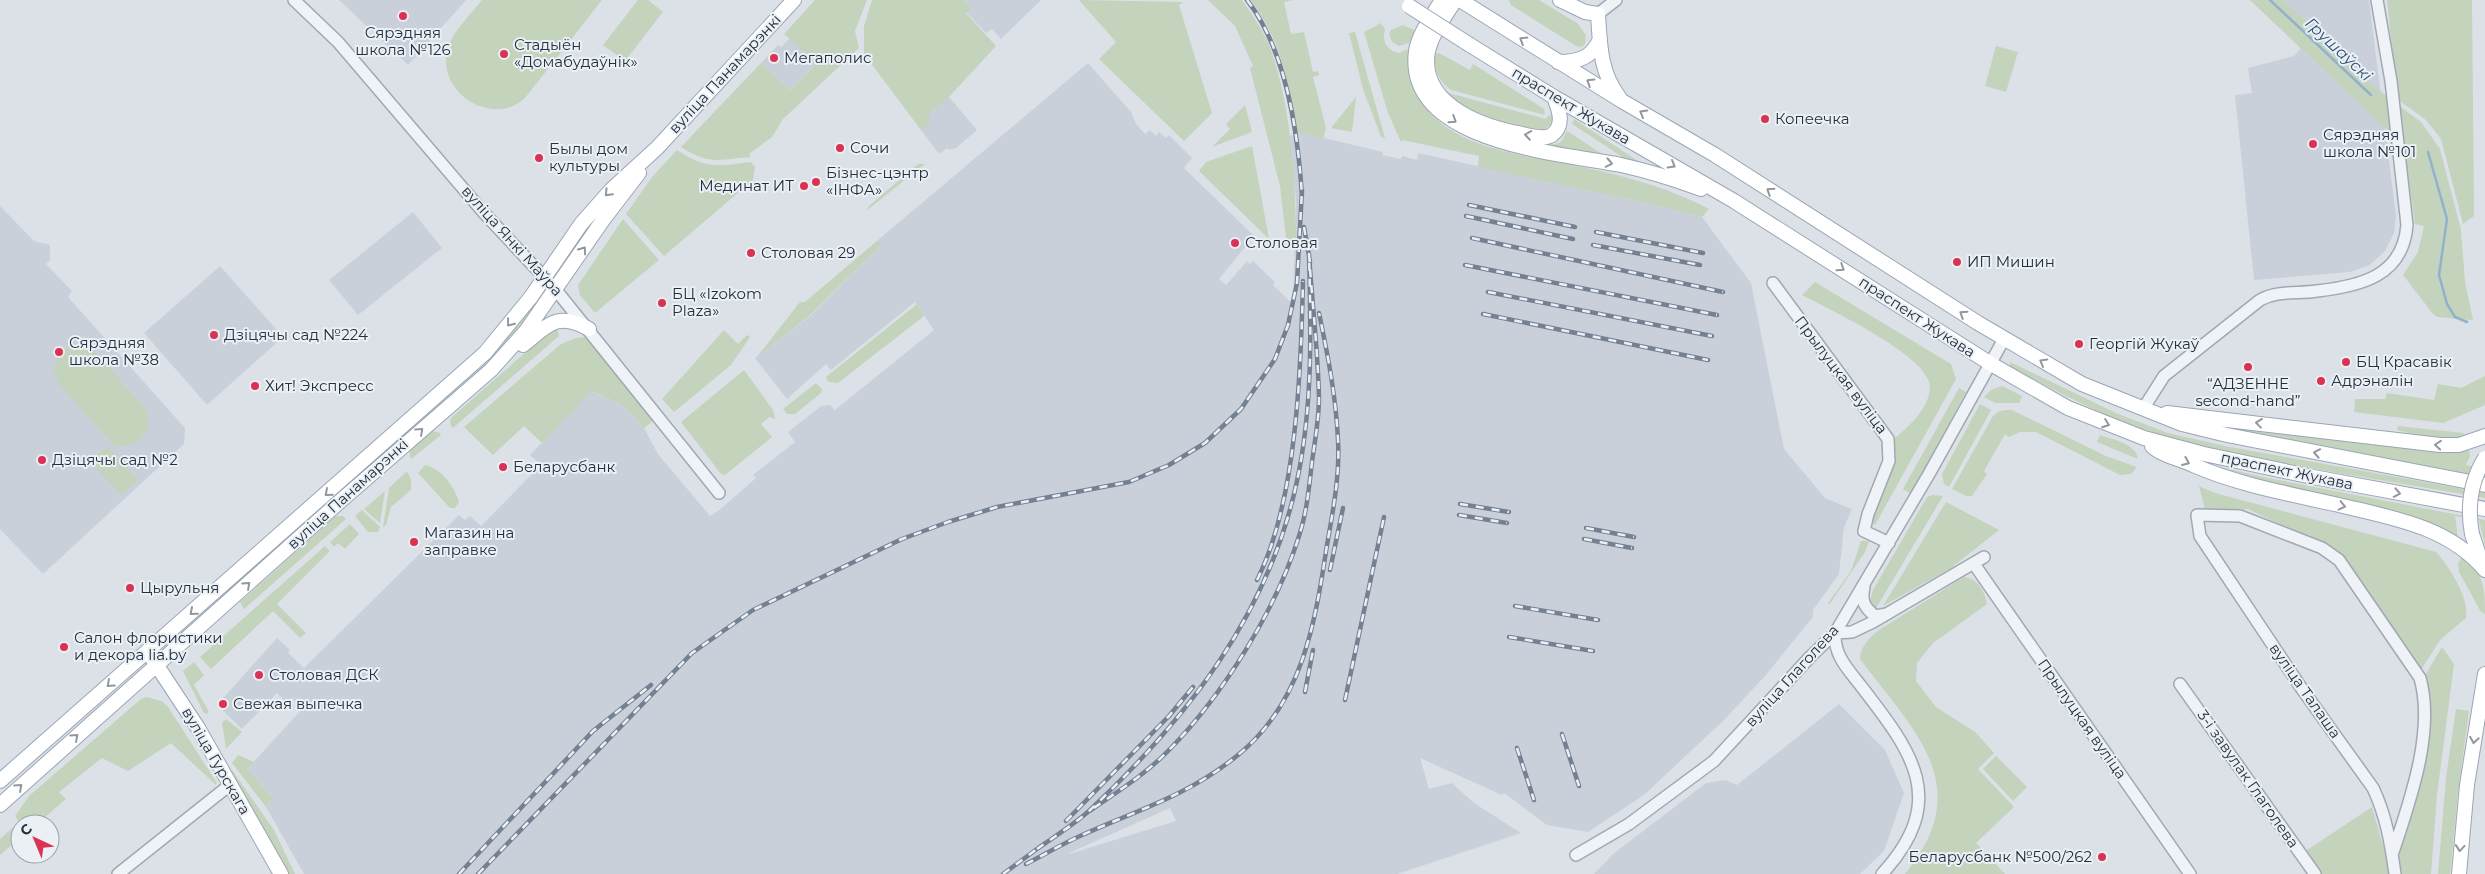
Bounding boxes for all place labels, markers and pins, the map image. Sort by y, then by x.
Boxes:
marker: Сярэдняя школа №126 [397,10,409,22]
place label: Сярэдняя школа №126 [355,23,451,59]
place label: Стадыён «Домабудаўнік» [514,35,638,71]
marker: Стадыён «Домабудаўнік» [498,48,510,60]
place label: Мегаполис [784,48,871,67]
marker: Мегаполис [768,52,780,64]
place label: Копеечка [1775,109,1850,128]
marker: Копеечка [1759,113,1771,125]
place label: Сярэдняя школа №101 [2323,125,2416,161]
place label: Сочи [850,138,889,157]
marker: Сярэдняя школа №101 [2307,138,2319,150]
place label: Былы дом культуры [549,139,628,175]
marker: Сочи [834,142,846,154]
marker: Былы дом культуры [533,152,545,164]
place label: Бізнес-цэнтр «ІНФА» [826,163,929,199]
place label: Мединат ИТ [699,176,794,195]
marker: Бізнес-цэнтр «ІНФА» [810,176,822,188]
marker: Мединат ИТ [798,180,810,192]
place label: Столовая [1245,233,1318,252]
marker: Столовая [1229,237,1241,249]
place label: Столовая 29 [761,243,855,262]
marker: Столовая 29 [745,247,757,259]
place label: ИП Мишин [1967,252,2055,271]
marker: ИП Мишин [1951,256,1963,268]
place label: БЦ «Izokom Plaza» [672,284,762,320]
marker: БЦ «Izokom Plaza» [656,297,668,309]
place label: Дзіцячы сад №224 [224,325,368,344]
marker: Дзіцячы сад №224 [208,329,220,341]
place label: Сярэдняя школа №38 [69,333,159,369]
place label: Георгій Жукаў [2089,334,2200,353]
marker: Георгій Жукаў [2073,338,2085,350]
marker: Сярэдняя школа №38 [53,346,65,358]
place label: БЦ Красавік [2356,352,2452,371]
marker: БЦ Красавік [2340,356,2352,368]
marker: “АДЗЕННЕ second-hand” [2242,361,2254,373]
place label: Адрэналін [2331,371,2413,390]
place label: “АДЗЕННЕ second-hand” [2195,374,2301,410]
marker: Адрэналін [2315,375,2327,387]
place label: Хит! Экспресс [265,376,374,395]
marker: Хит! Экспресс [249,380,261,392]
place label: Дзіцячы сад №2 [52,450,178,469]
marker: Дзіцячы сад №2 [36,454,48,466]
place label: Беларусбанк [513,457,616,476]
marker: Беларусбанк [497,461,509,473]
place label: Магазин на заправке [424,523,514,559]
marker: Магазин на заправке [408,536,420,548]
place label: Цырульня [140,578,219,597]
marker: Цырульня [124,582,136,594]
place label: Салон флористики и декора lia.by [74,628,223,664]
marker: Салон флористики и декора lia.by [58,641,70,653]
place label: Столовая ДСК [269,665,379,684]
marker: Столовая ДСК [253,669,265,681]
place label: Свежая выпечка [233,694,362,713]
marker: Свежая выпечка [217,698,229,710]
place label: Беларусбанк №500/262 [1909,847,2092,866]
marker: Беларусбанк №500/262 [2096,851,2108,863]

